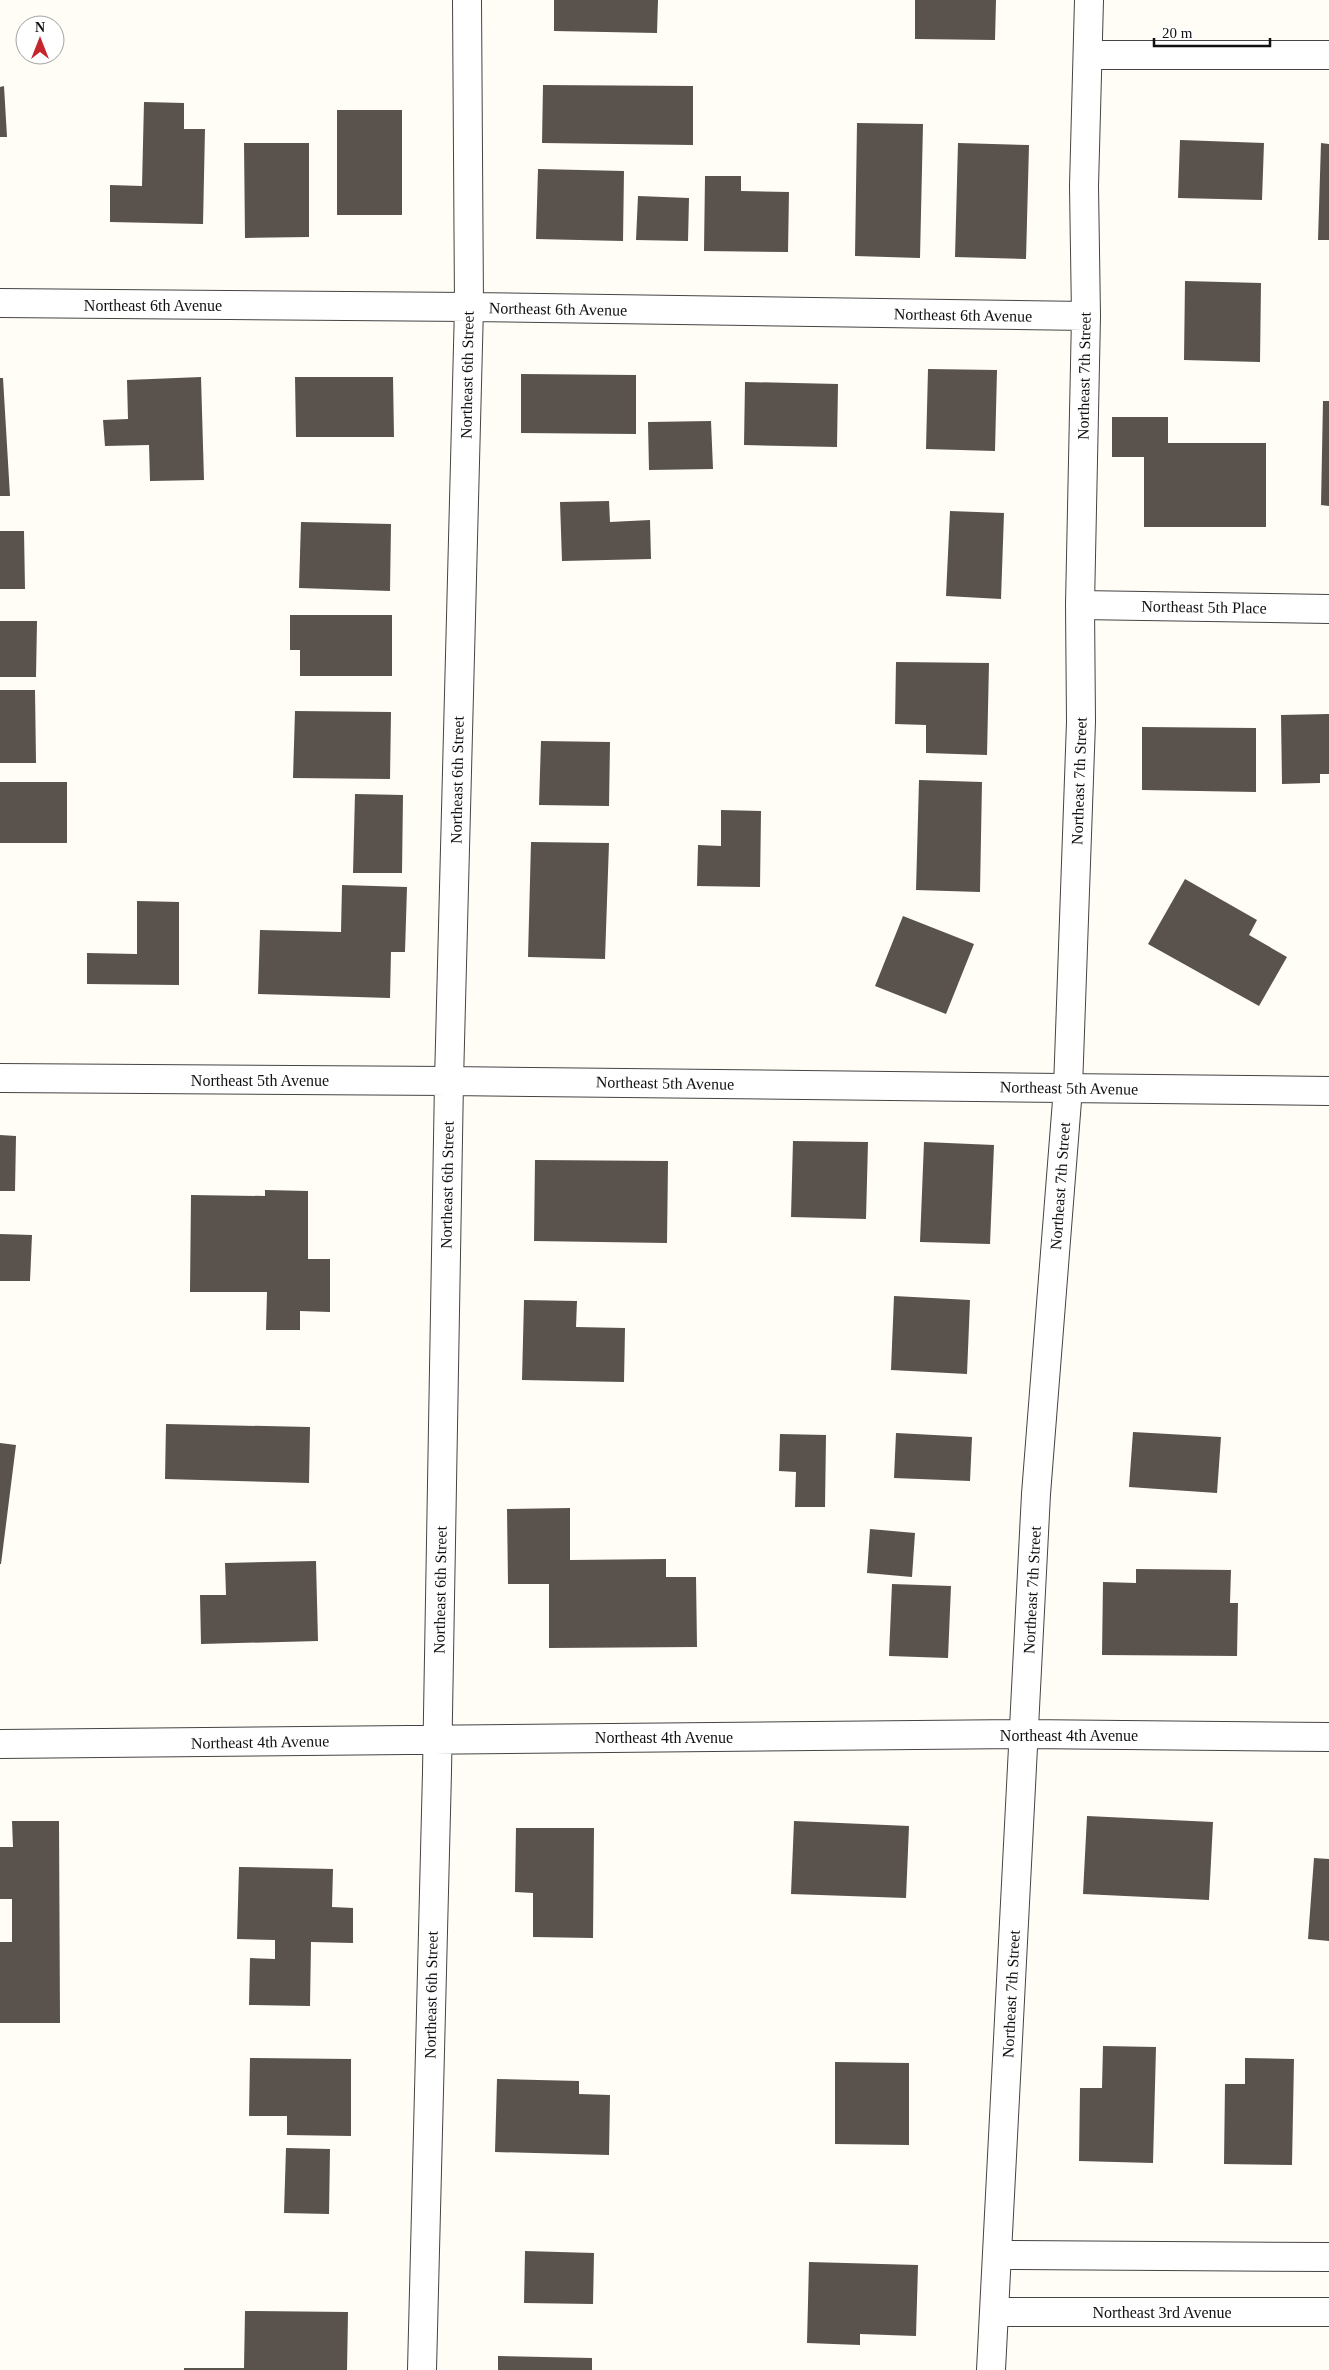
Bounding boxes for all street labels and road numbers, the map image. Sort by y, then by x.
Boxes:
street label: Northeast 6th Avenue [84,297,222,314]
street label: Northeast 6th Avenue [489,299,627,319]
street label: Northeast 6th Avenue [894,305,1032,325]
street label: Northeast 6th Street [457,310,477,439]
street label: Northeast 7th Street [1074,311,1094,440]
street label: Northeast 5th Place [1141,597,1267,617]
street label: Northeast 6th Street [447,715,467,844]
street label: Northeast 7th Street [1068,716,1090,845]
street label: Northeast 5th Avenue [191,1072,329,1089]
street label: Northeast 5th Avenue [596,1073,734,1093]
street label: Northeast 5th Avenue [1000,1078,1138,1098]
street label: Northeast 6th Street [437,1120,457,1249]
street label: Northeast 7th Street [1047,1121,1073,1250]
street label: Northeast 6th Street [430,1525,450,1654]
street label: Northeast 7th Street [1020,1525,1044,1654]
street label: Northeast 4th Avenue [1000,1727,1138,1744]
street label: Northeast 4th Avenue [595,1729,733,1746]
street label: Northeast 4th Avenue [191,1732,329,1752]
street label: Northeast 7th Street [999,1929,1023,2058]
street label: Northeast 6th Street [421,1930,441,2059]
street label: Northeast 3rd Avenue [1092,2304,1232,2321]

